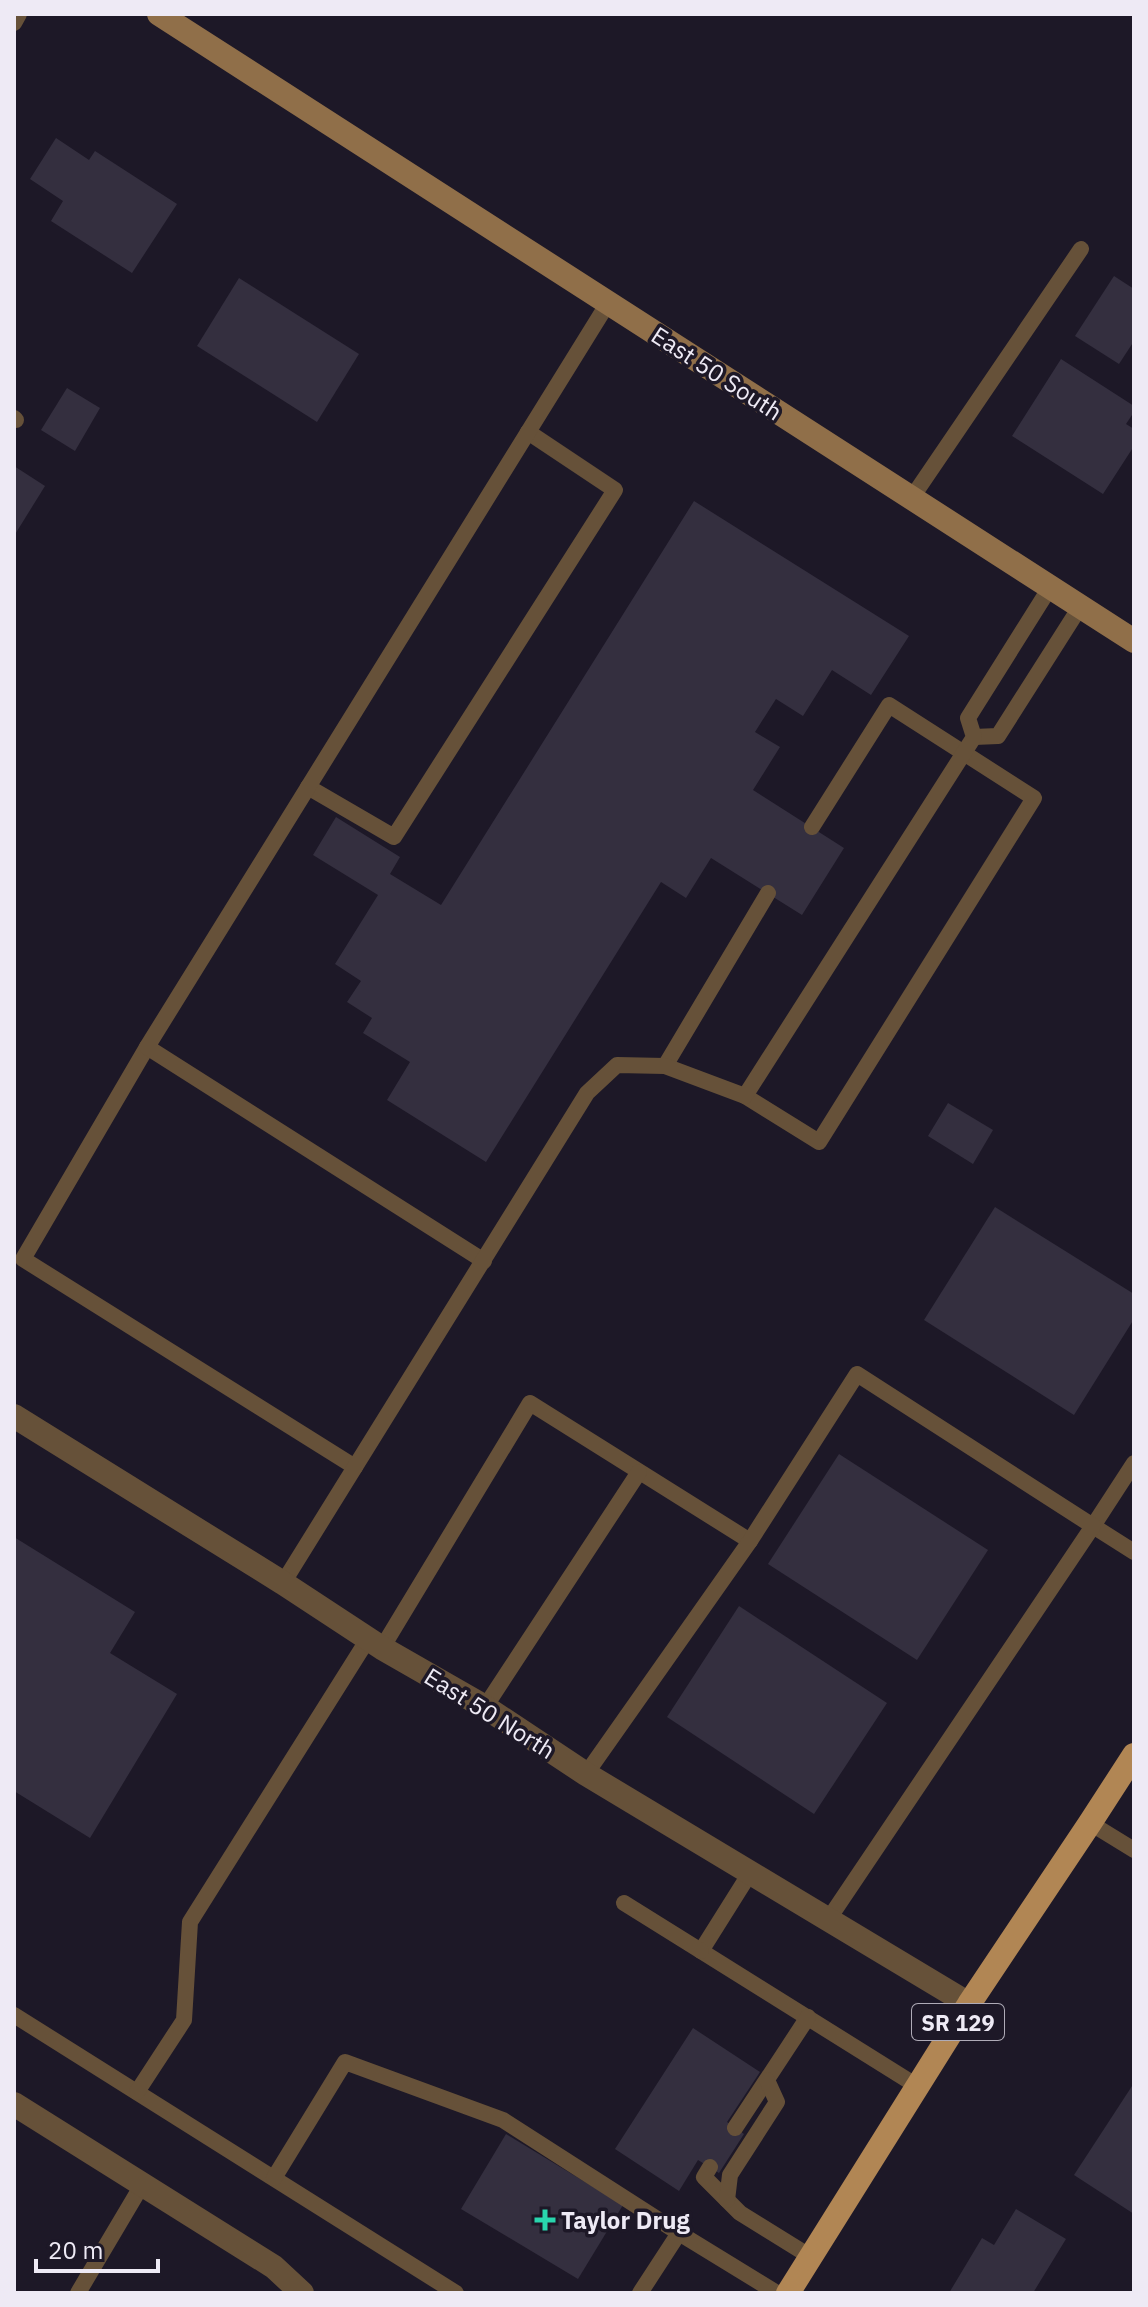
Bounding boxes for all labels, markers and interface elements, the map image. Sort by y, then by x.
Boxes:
street label: East 50 South [645,319,789,427]
street label: East 50 North [419,1660,561,1766]
road number: SR 129 [912,2004,1004,2040]
place label: Taylor Drug [561,2204,690,2236]
marker: Taylor Drug [536,2211,554,2229]
scale bar [36,2223,158,2273]
text: 20 m [48,2234,103,2266]

